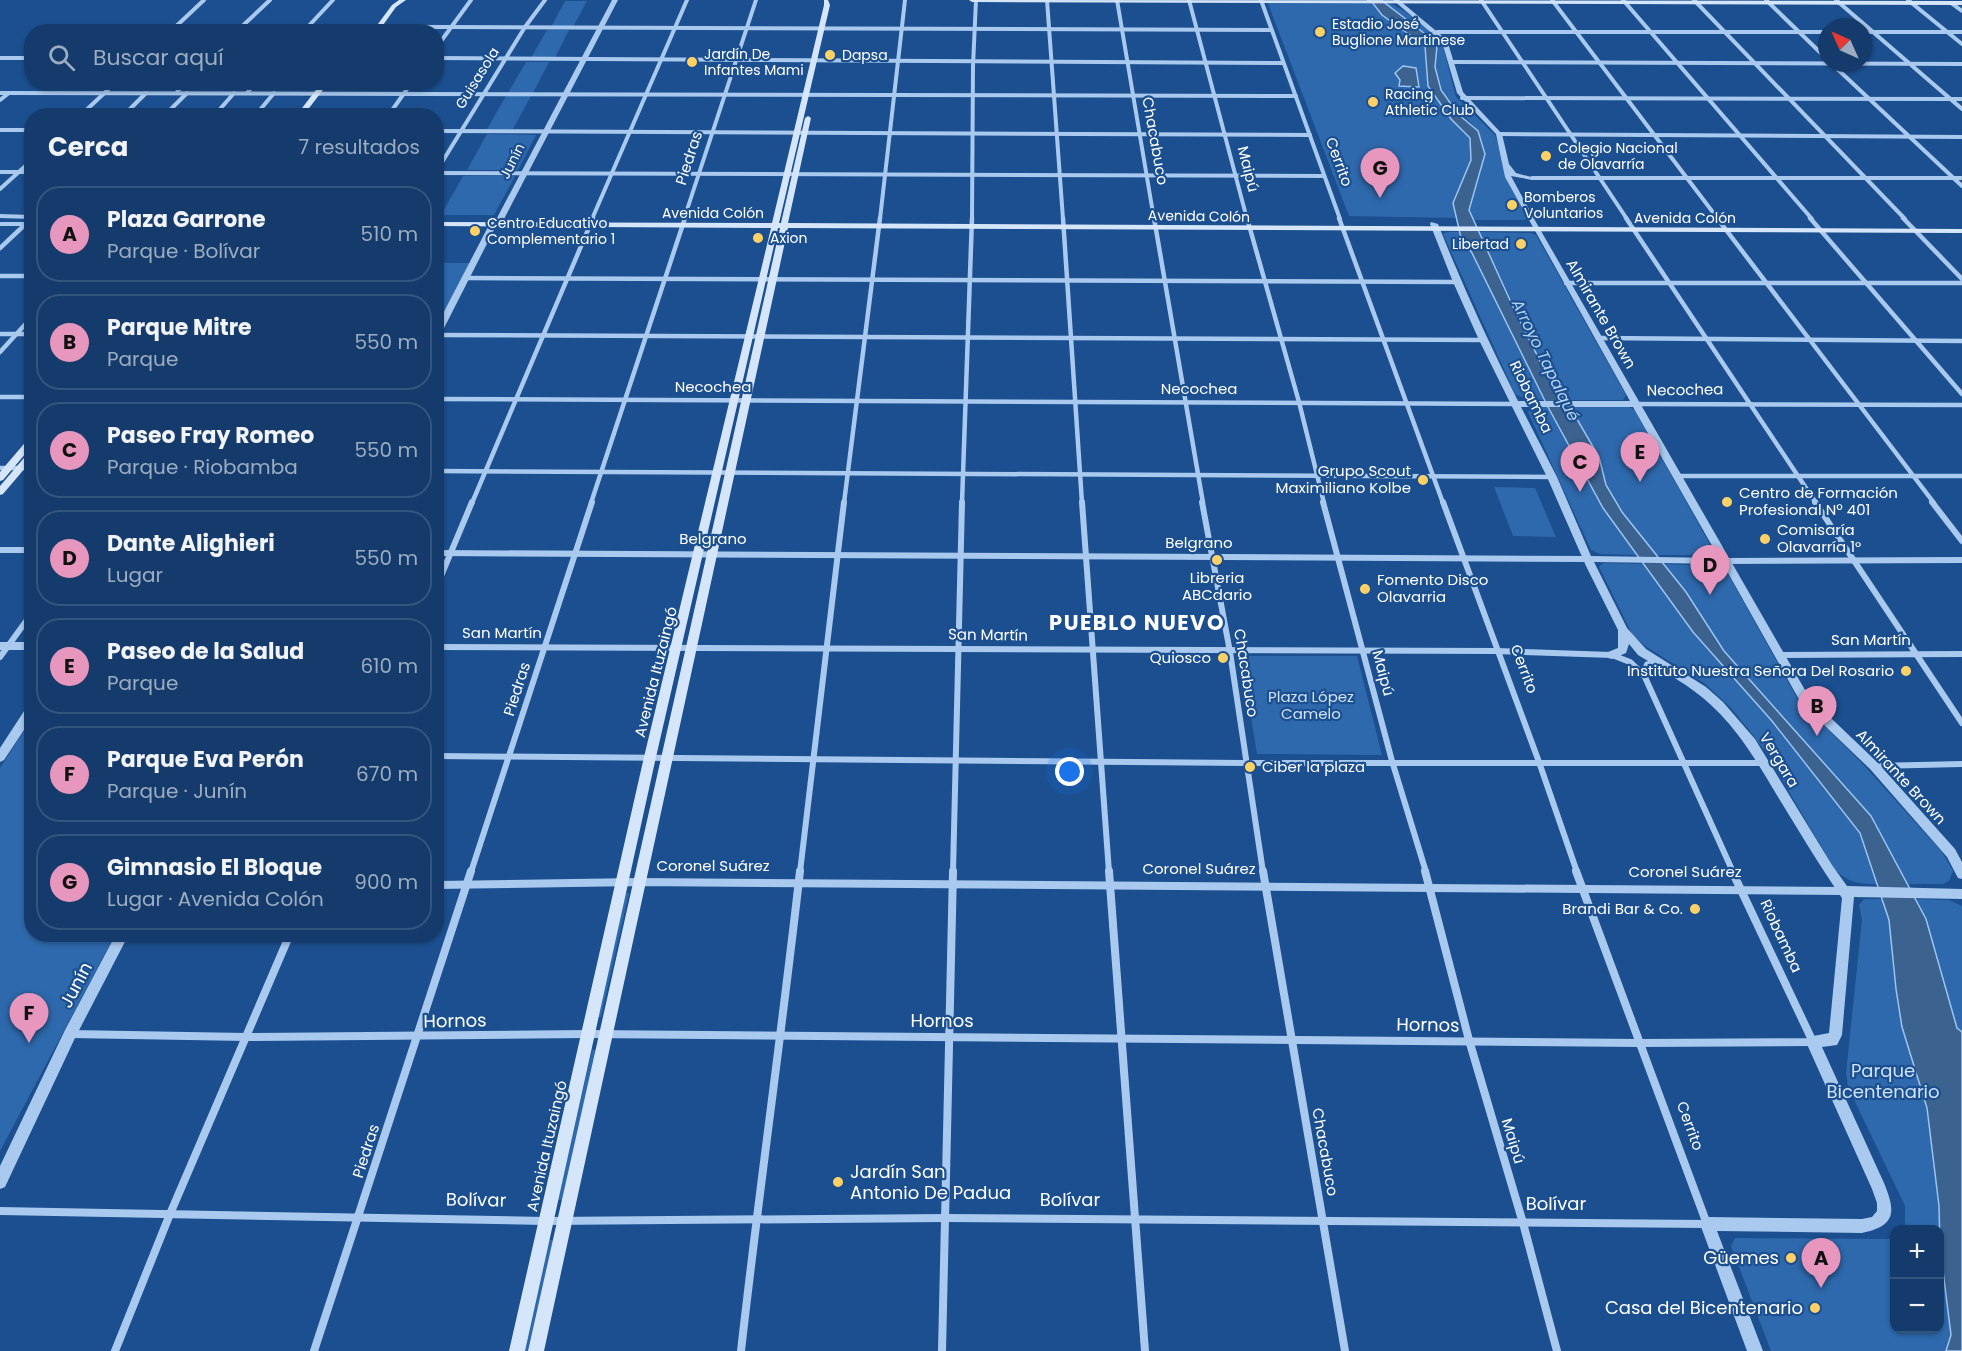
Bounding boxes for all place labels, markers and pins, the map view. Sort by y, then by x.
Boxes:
place label: Estadio José Buglione Martinese [1332,14,1465,50]
marker: Estadio José Buglione Martinese [1313,25,1327,39]
place label: Jardín De Infantes Mami [704,44,804,80]
place label: Dapsa [842,45,888,65]
marker: Dapsa [823,48,837,62]
marker: Jardín De Infantes Mami [685,55,699,69]
place label: Racing Athletic Club [1385,84,1474,120]
marker: Racing Athletic Club [1366,95,1380,109]
place label: Colegio Nacional de Olavarría [1558,138,1678,174]
pin: G [1360,148,1400,198]
marker: Colegio Nacional de Olavarría [1539,149,1553,163]
place label: Bomberos Voluntarios [1524,187,1603,223]
marker: Bomberos Voluntarios [1505,198,1519,212]
place label: Centro Educativo Complementario 1 [487,213,615,249]
marker: Centro Educativo Complementario 1 [468,224,482,238]
place label: Axion [770,228,808,248]
marker: Axion [751,231,765,245]
place label: Libertad [1452,234,1509,254]
marker: Libertad [1514,237,1528,251]
pin: E [1620,432,1660,482]
pin: C [1560,442,1600,492]
place label: Grupo Scout Maximiliano Kolbe [1275,460,1411,498]
marker: Grupo Scout Maximiliano Kolbe [1416,473,1430,487]
place label: Centro de Formación Profesional Nº 401 [1739,482,1898,520]
marker: Centro de Formación Profesional Nº 401 [1720,495,1734,509]
place label: Comisaría Olavarría 1° [1777,519,1861,557]
marker: Comisaría Olavarría 1° [1758,532,1772,546]
pin: D [1690,546,1730,595]
marker: Libreria ABCdario [1210,553,1224,567]
place label: Libreria ABCdario [1182,567,1252,605]
place label: Fomento Disco Olavarria [1377,569,1488,607]
marker: Fomento Disco Olavarria [1358,582,1372,596]
place label: Quiosco [1150,647,1211,668]
marker: Quiosco [1216,651,1230,665]
place label: Instituto Nuestra Señora Del Rosario [1627,660,1894,681]
marker: Instituto Nuestra Señora Del Rosario [1899,664,1913,678]
pin: B [1798,686,1836,736]
place label: Ciber la plaza [1262,756,1365,777]
marker: Ciber la plaza [1243,760,1257,774]
place label: Brandi Bar & Co. [1562,898,1683,919]
marker: Brandi Bar & Co. [1688,902,1702,916]
pin: F [9,994,48,1043]
place label: Jardín San Antonio De Padua [850,1159,1011,1205]
marker: Jardín San Antonio De Padua [831,1175,845,1189]
pin: A [1802,1238,1840,1288]
place label: Güemes [1703,1245,1779,1270]
marker: Güemes [1784,1251,1798,1265]
place label: Casa del Bicentenario [1605,1295,1803,1320]
marker: Casa del Bicentenario [1808,1301,1822,1315]

